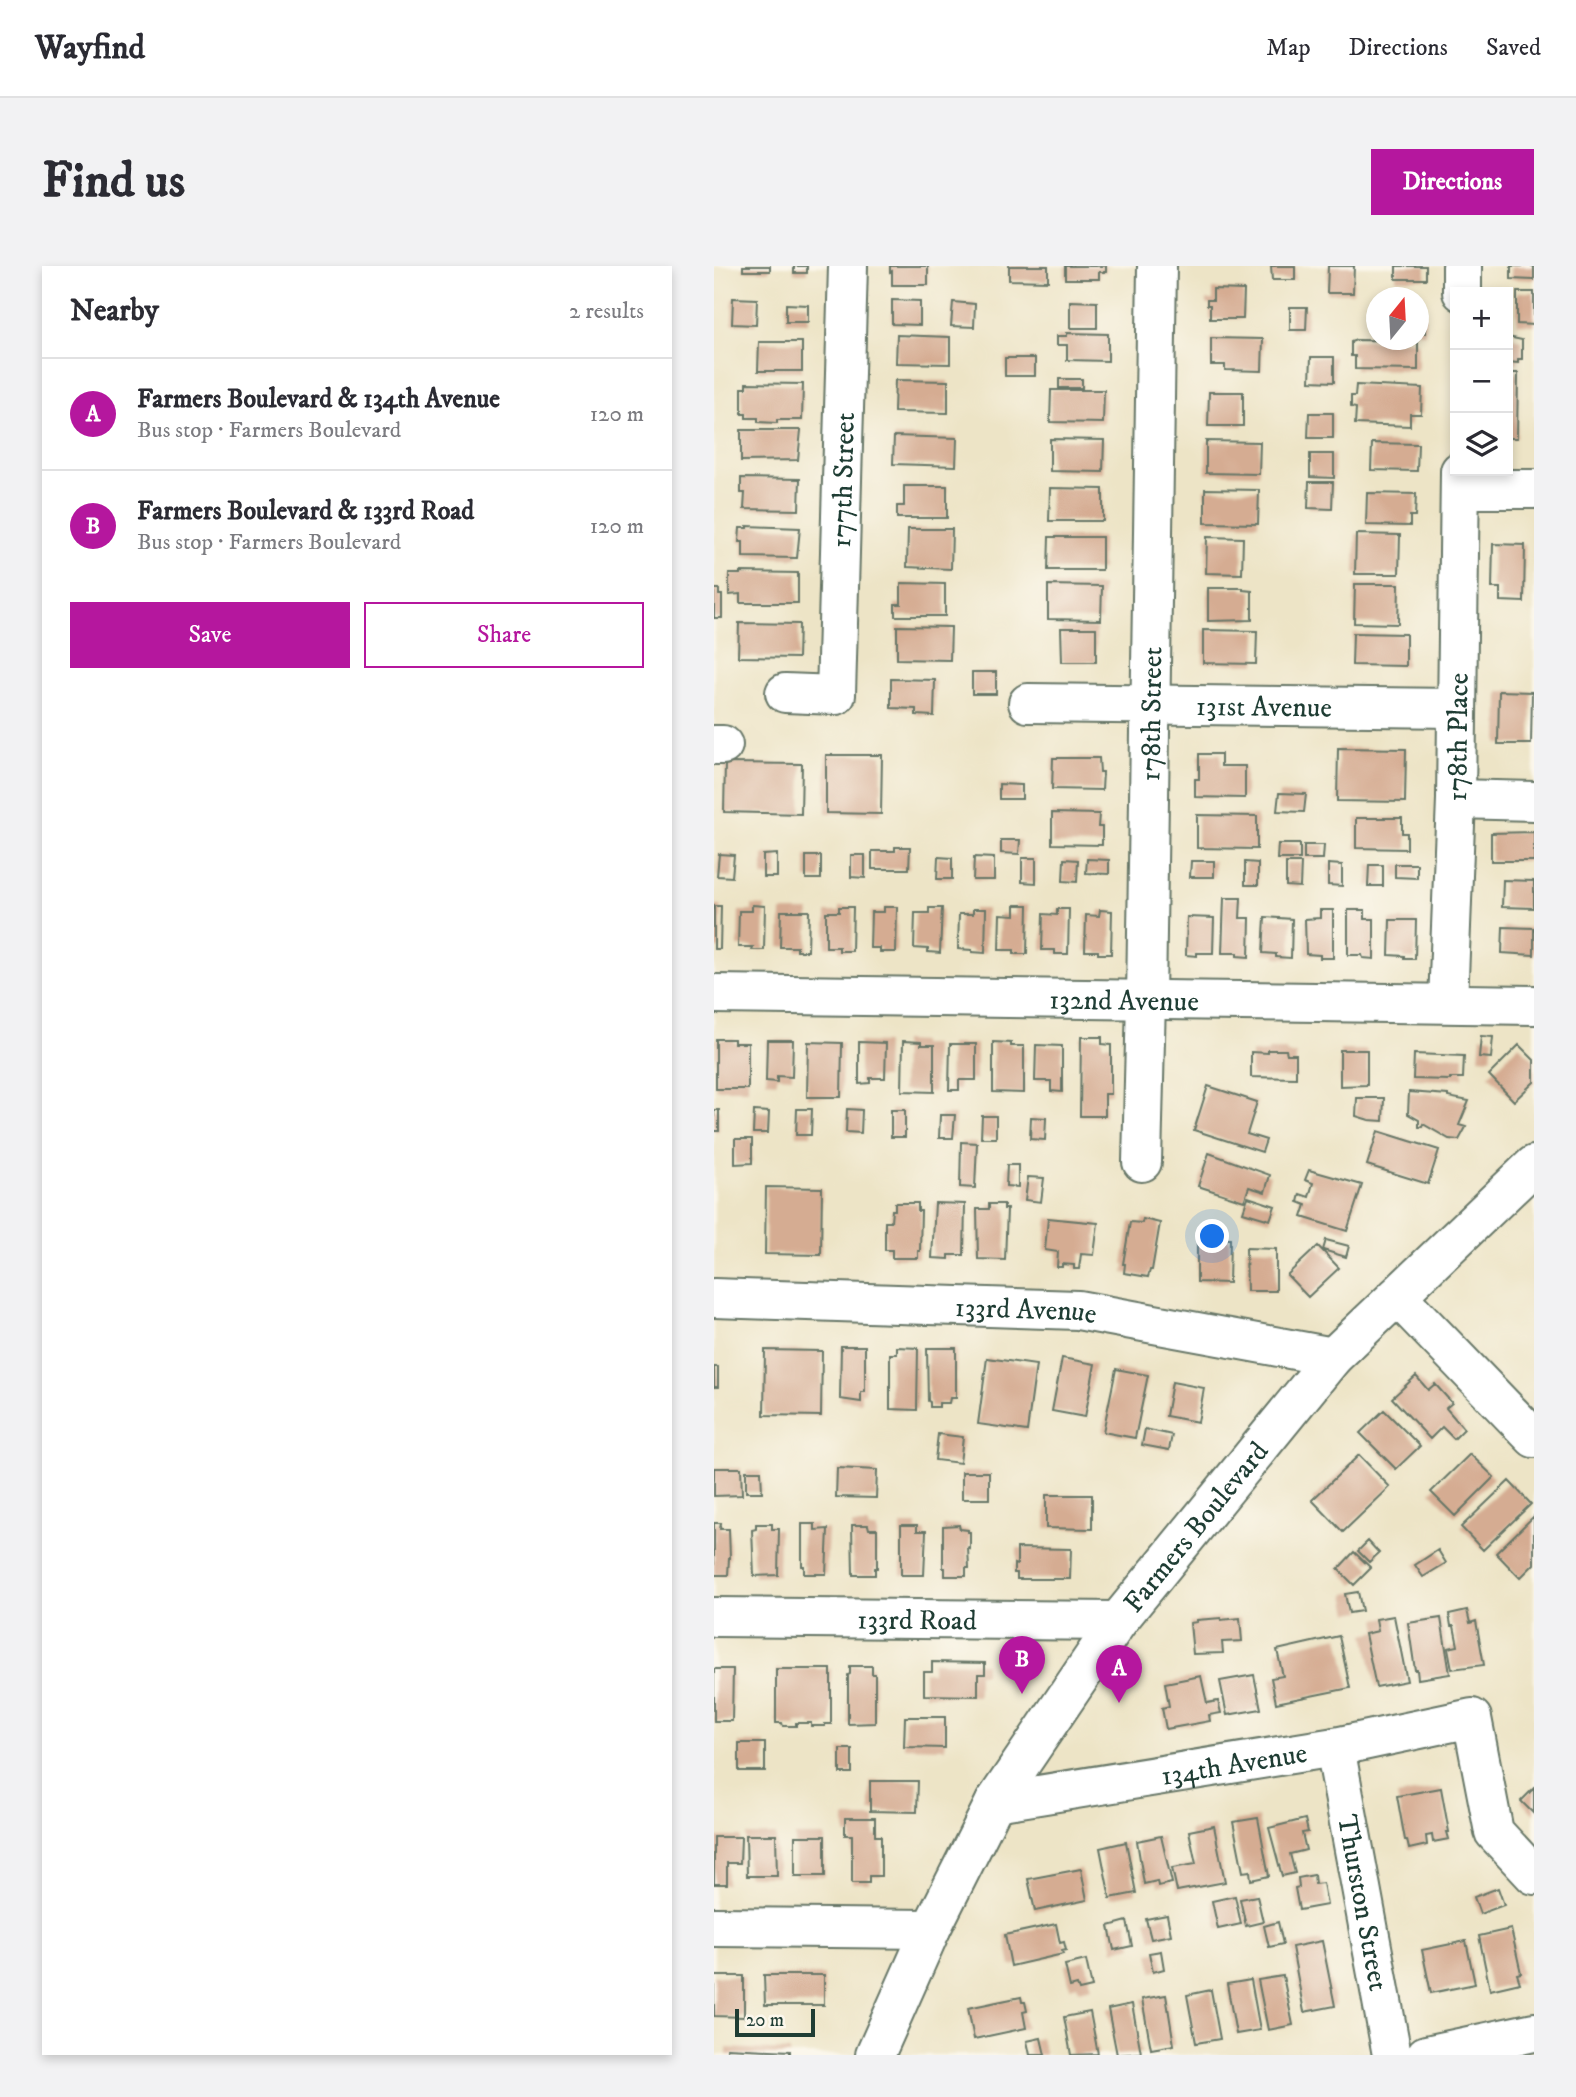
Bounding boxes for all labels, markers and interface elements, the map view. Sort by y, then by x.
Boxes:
text: Wayfind [35,28,145,69]
text: Map [1266,33,1311,63]
text: Directions [1349,33,1448,63]
text: Saved [1486,33,1541,63]
button: Directions [1371,149,1534,215]
text: Find us [42,151,185,213]
north arrow [1366,287,1429,350]
map controls [1450,287,1513,476]
button: + [1450,287,1513,350]
text: Nearby [70,293,159,330]
text: 2 results [569,297,644,326]
button: − [1450,350,1513,413]
text: Farmers Boulevard & 134th Avenue [137,383,500,416]
text: A [86,400,100,429]
text: 120 m [590,400,644,429]
street label: 177th Street [824,412,863,548]
button: layers [1450,413,1513,476]
text: Bus stop · Farmers Boulevard [137,416,401,445]
text: Farmers Boulevard & 133rd Road [137,495,474,528]
text: B [86,512,100,541]
text: 120 m [590,512,644,541]
text: Bus stop · Farmers Boulevard [137,528,401,557]
button: Save [70,602,350,668]
button: Share [364,602,644,668]
street label: 178th Street [1133,646,1170,782]
street label: 178th Place [1440,673,1477,802]
street label: 131st Avenue [1196,689,1332,726]
street label: 132nd Avenue [1049,982,1199,1020]
your location [1195,1219,1229,1253]
street label: 133rd Avenue [954,1290,1100,1332]
street label: Farmers Boulevard [1116,1435,1276,1620]
street label: 133rd Road [857,1602,977,1639]
pin: B [999,1636,1045,1694]
pin: A [1096,1645,1142,1703]
street label: 134th Avenue [1159,1736,1310,1794]
street label: Thurston Street [1329,1812,1396,1994]
scale bar [735,2006,816,2038]
text: 20 m [746,2009,784,2032]

